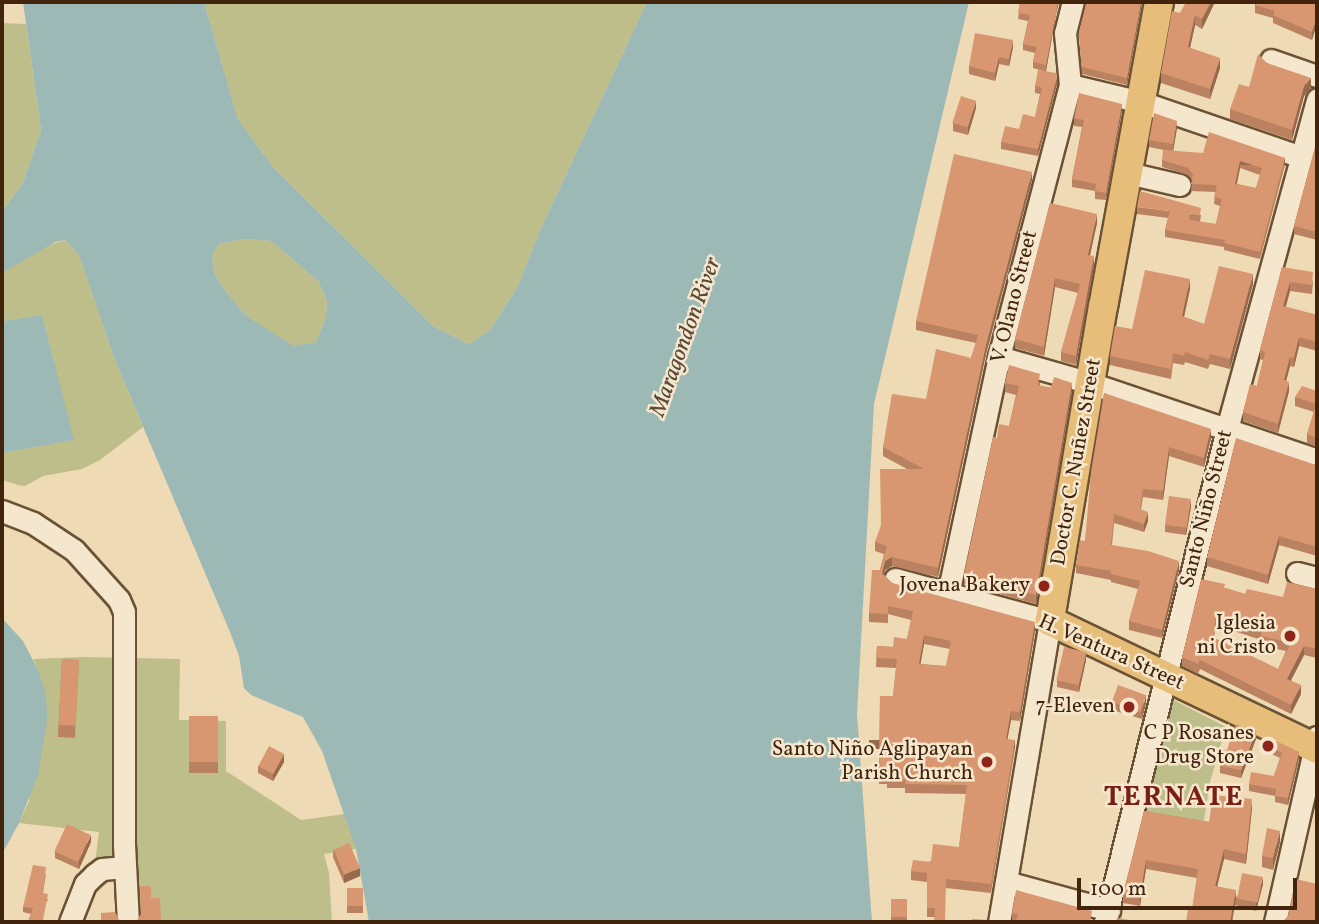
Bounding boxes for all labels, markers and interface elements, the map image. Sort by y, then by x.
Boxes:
street label: V. Olano Street [986,228,1044,366]
water label: Maragondon River [644,254,728,420]
street label: Doctor C. Nuñez Street [1046,357,1108,567]
street label: Santo Niño Street [1175,427,1239,591]
place label: Jovena Bakery [899,573,1030,599]
marker: Jovena Bakery [1036,578,1052,594]
street label: H. Ventura Street [1034,609,1188,697]
place label: Iglesia ni Cristo [1197,611,1276,661]
marker: Iglesia ni Cristo [1282,628,1298,644]
place label: 7-Eleven [1035,694,1115,720]
marker: 7-Eleven [1121,699,1137,715]
place label: C P Rosanes Drug Store [1144,721,1254,771]
place label: Santo Niño Aglipayan Parish Church [772,737,973,787]
marker: C P Rosanes Drug Store [1260,738,1276,754]
marker: Santo Niño Aglipayan Parish Church [979,754,995,770]
district label: TERNATE [1104,781,1244,815]
scale bar [1081,864,1302,908]
text: 100 m [1090,875,1147,904]

